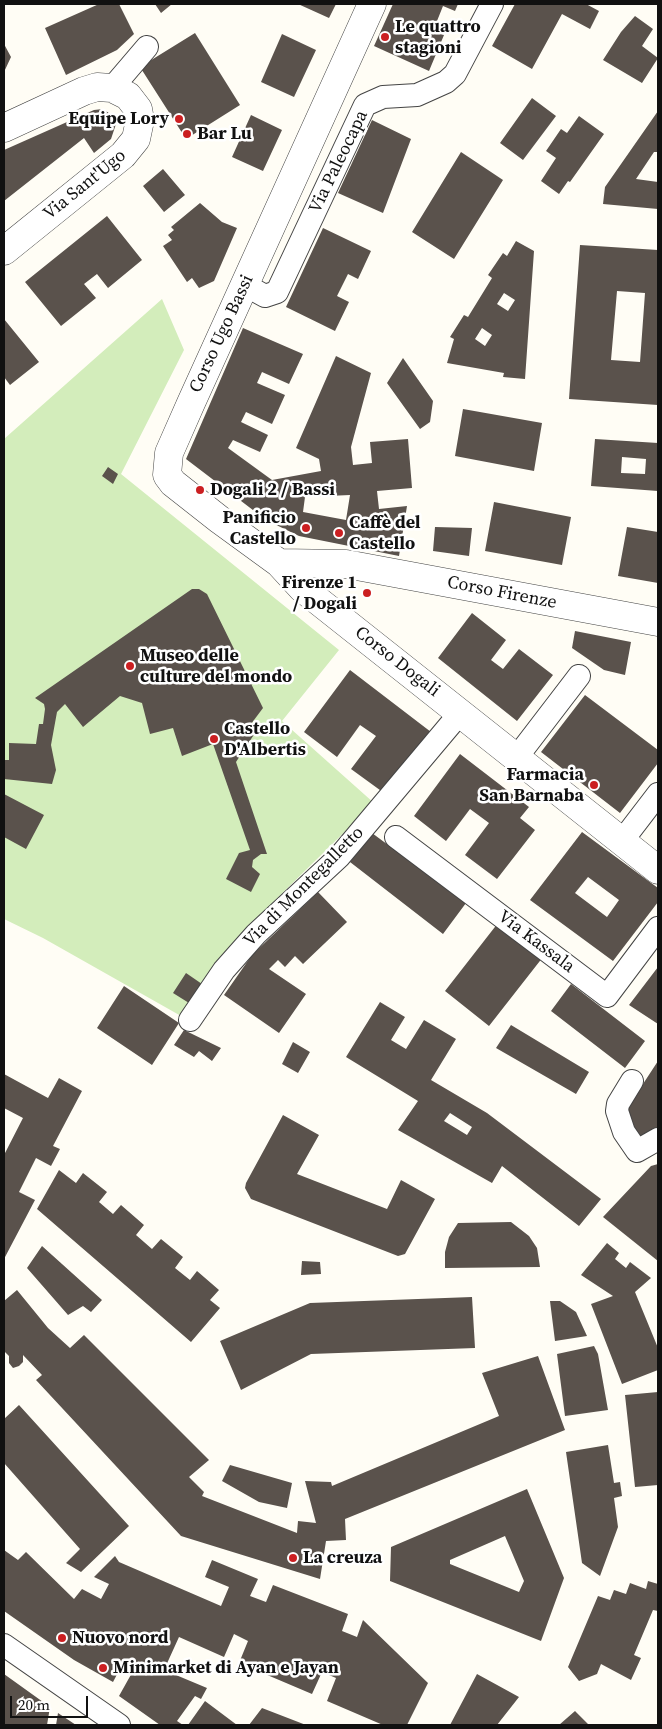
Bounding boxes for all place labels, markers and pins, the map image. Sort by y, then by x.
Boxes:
place label: Le quattro stagioni [395,16,481,58]
marker: Le quattro stagioni [379,31,391,43]
place label: Equipe Lory [68,108,169,130]
marker: Equipe Lory [173,113,185,125]
place label: Bar Lu [197,123,252,145]
marker: Bar Lu [181,128,193,140]
place label: Dogali 2 / Bassi [210,479,335,501]
marker: Dogali 2 / Bassi [194,484,206,496]
place label: Panificio Castello [223,507,296,550]
place label: Caffè del Castello [349,512,421,554]
marker: Panificio Castello [300,522,312,534]
marker: Caffè del Castello [333,527,345,539]
place label: Firenze 1 / Dogali [281,572,357,614]
marker: Firenze 1 / Dogali [361,587,373,599]
place label: Museo delle culture del mondo [140,645,292,688]
marker: Museo delle culture del mondo [124,660,136,672]
place label: Castello D'Albertis [224,718,306,761]
marker: Castello D'Albertis [208,733,220,745]
place label: Farmacia San Barnaba [479,764,584,806]
marker: Farmacia San Barnaba [588,779,600,791]
place label: La creuza [303,1547,382,1569]
marker: La creuza [287,1552,299,1564]
place label: Nuovo nord [72,1627,168,1649]
marker: Nuovo nord [56,1632,68,1644]
place label: Minimarket di Ayan e Jayan [113,1657,339,1679]
marker: Minimarket di Ayan e Jayan [97,1662,109,1674]

